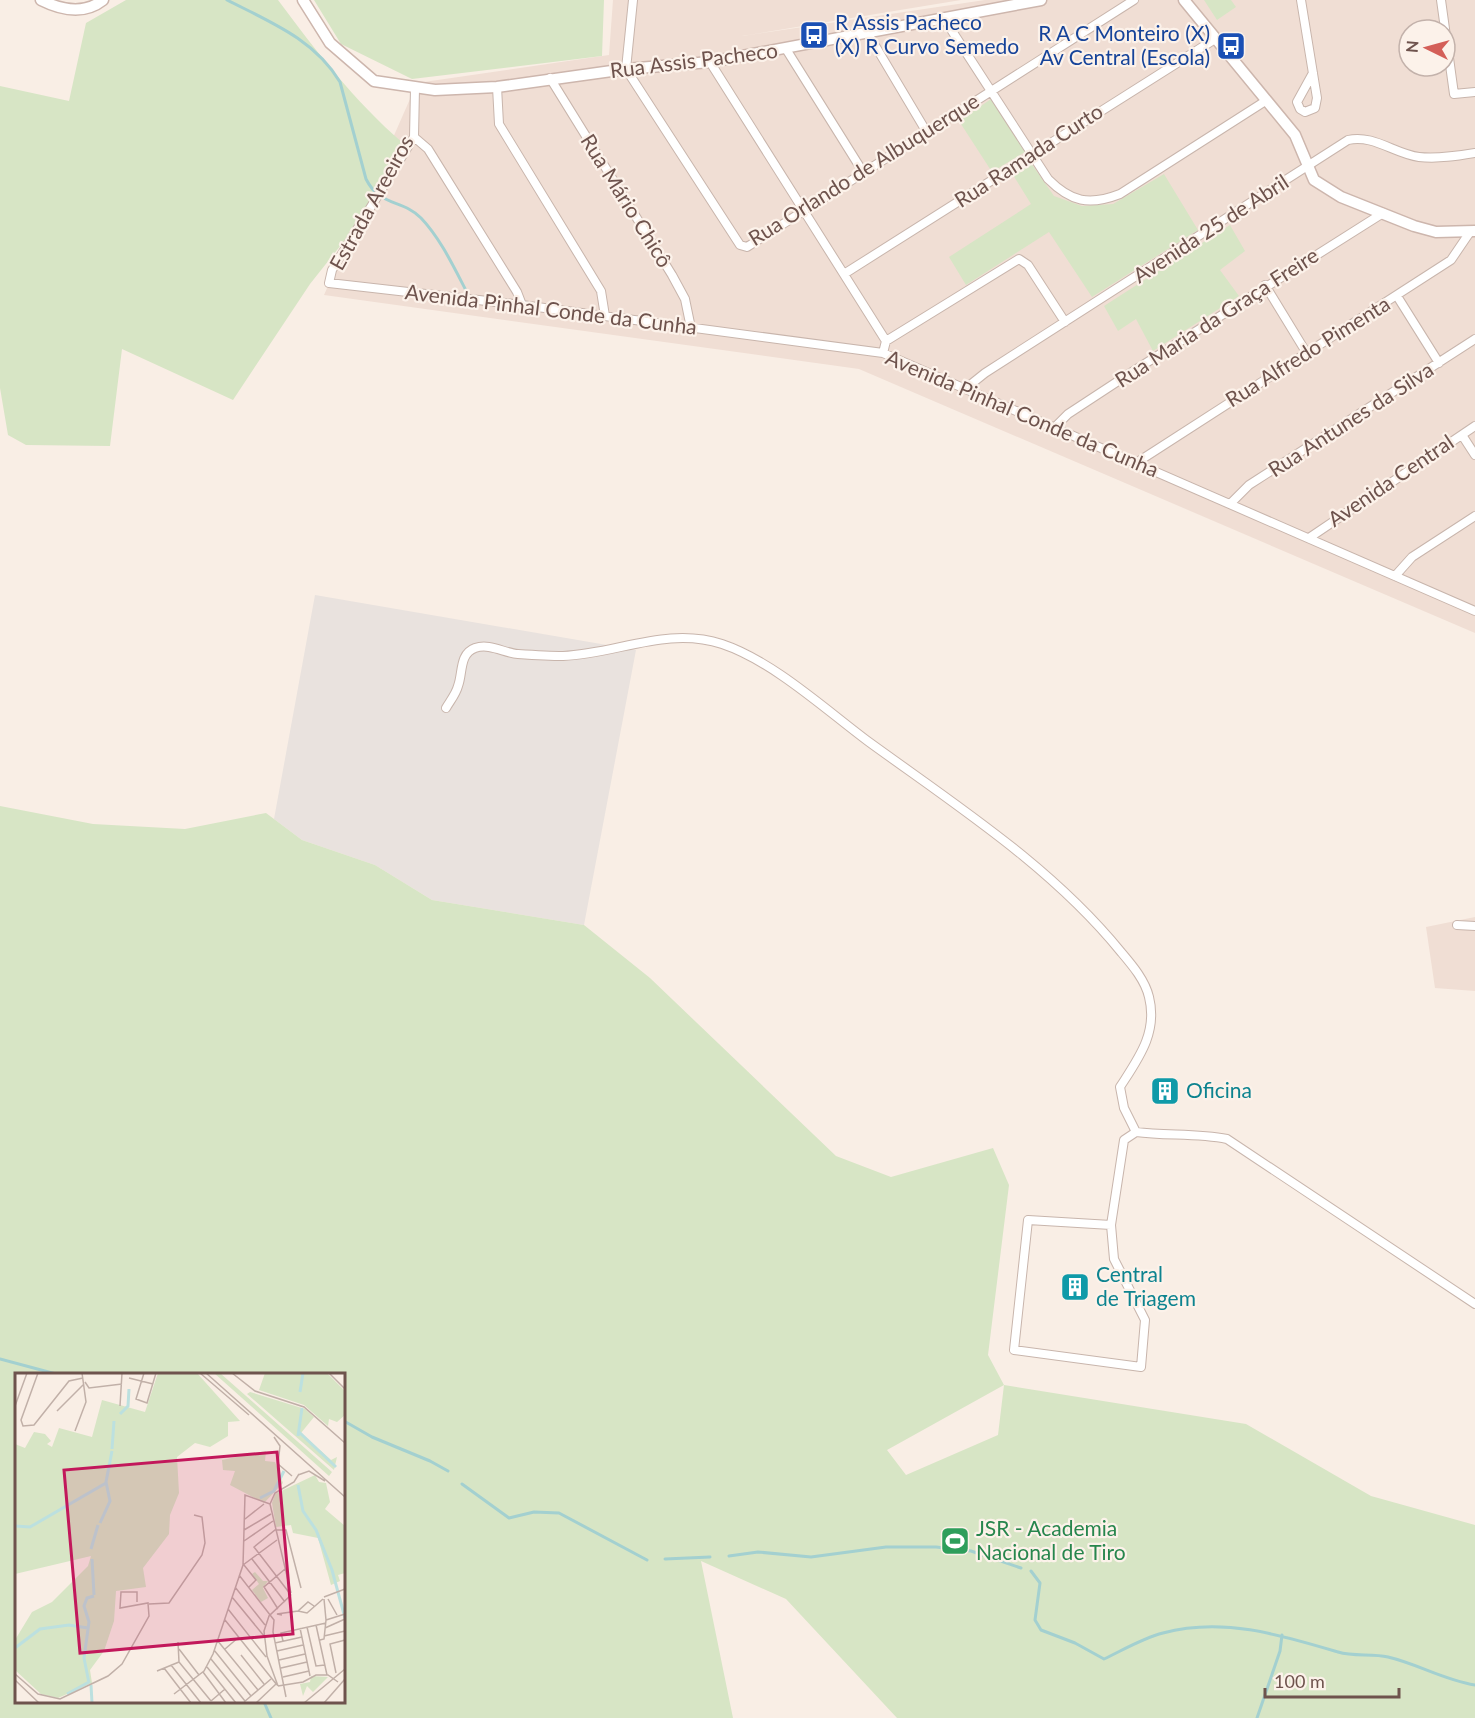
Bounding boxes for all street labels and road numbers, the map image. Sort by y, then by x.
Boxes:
street label: Rua Assis Pacheco [609,37,779,82]
street label: Rua Orlando de Albuquerque [743,87,983,250]
street label: Rua Ramada Curto [949,97,1107,212]
street label: Rua Mário Chicô [576,129,678,272]
street label: Estrada Areeiros [323,131,418,274]
street label: Avenida 25 de Abril [1128,168,1293,287]
street label: Rua Maria da Graça Freire [1110,242,1323,392]
street label: Avenida Pinhal Conde da Cunha [404,278,699,339]
street label: Rua Alfredo Pimenta [1220,290,1394,411]
street label: Avenida Pinhal Conde da Cunha [882,344,1163,482]
street label: Rua Antunes da Silva [1263,356,1437,481]
street label: Avenida Central [1323,429,1458,531]

